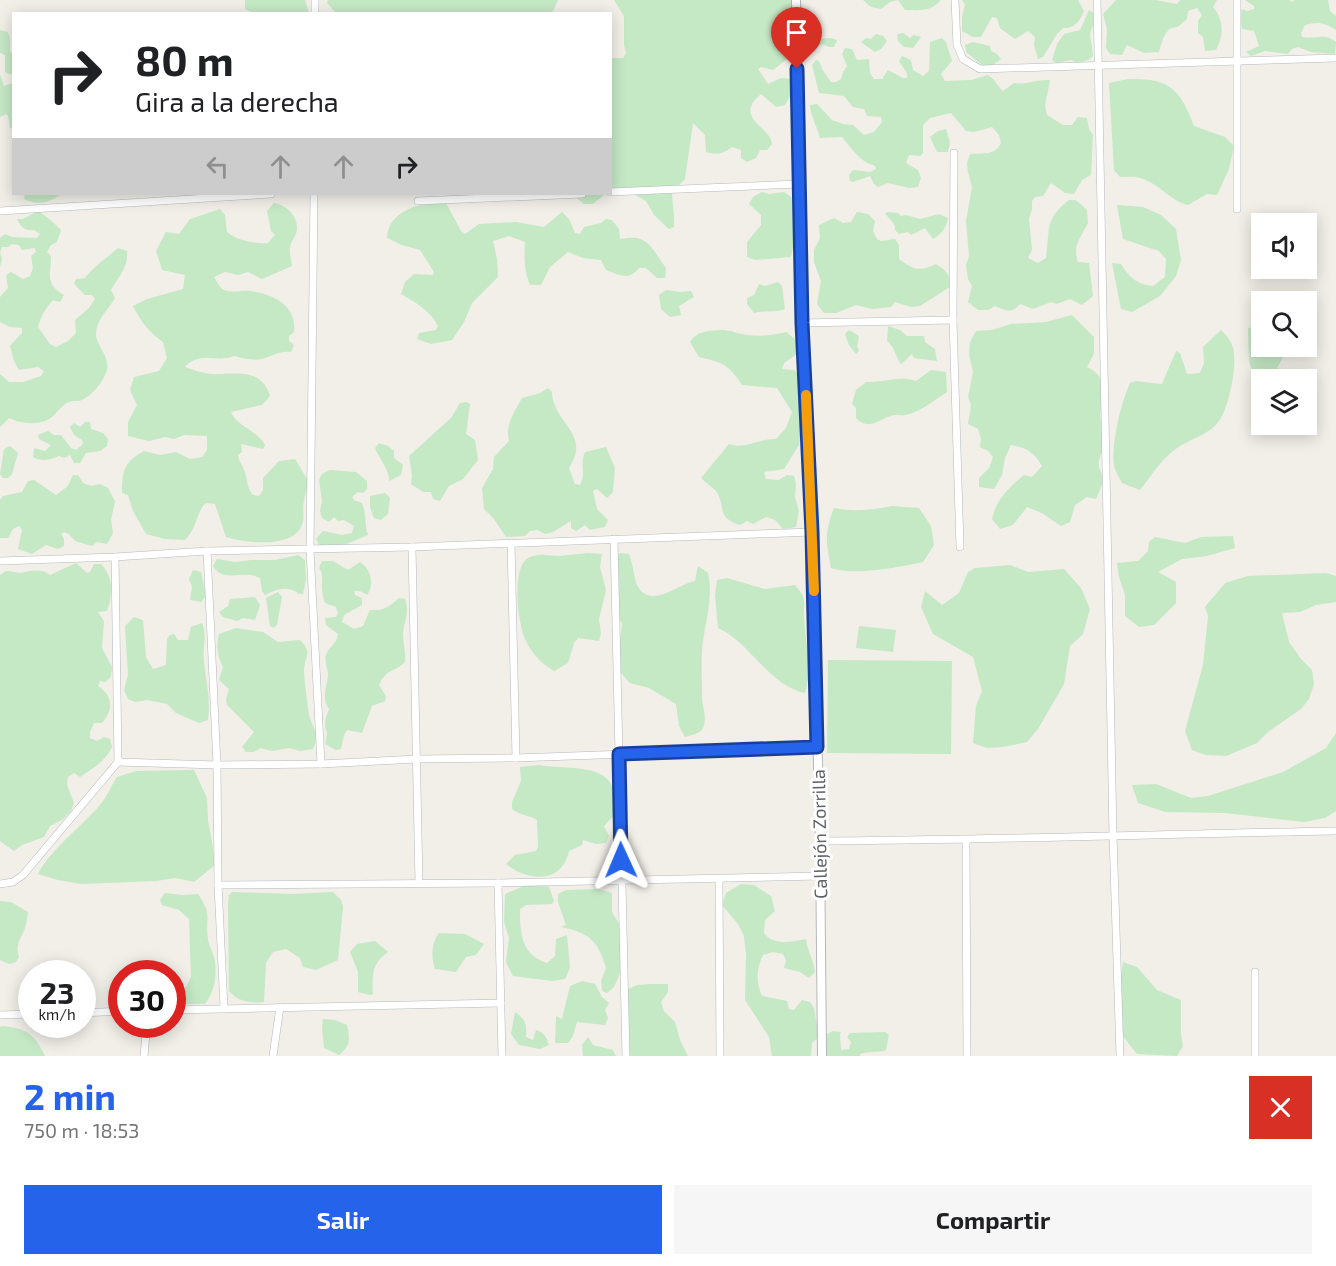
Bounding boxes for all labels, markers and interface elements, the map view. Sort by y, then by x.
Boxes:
pin [771,7,822,69]
icon: arrive [780,16,813,49]
text: 80 m [135,34,234,84]
icon: right [36,36,114,114]
text: Gira a la derecha [135,85,339,117]
icon: left [201,150,234,183]
icon: ahead [264,150,297,183]
icon: ahead [327,150,360,183]
icon: right [390,150,423,183]
map controls [1251,213,1317,435]
button: sound [1251,213,1317,279]
button: search [1251,291,1317,357]
button: layers [1251,369,1317,435]
street label: Callejón Zorrilla [807,769,831,899]
position arrow [589,828,653,892]
speed limit sign: 30 [108,960,186,1038]
text: 23 [40,974,74,1010]
text: km/h [38,1005,76,1023]
text: 2 min [24,1074,116,1117]
button: close [1249,1076,1312,1139]
text: 750 m · 18:53 [24,1118,139,1142]
button: Salir [24,1185,662,1254]
button: Compartir [674,1185,1312,1254]

